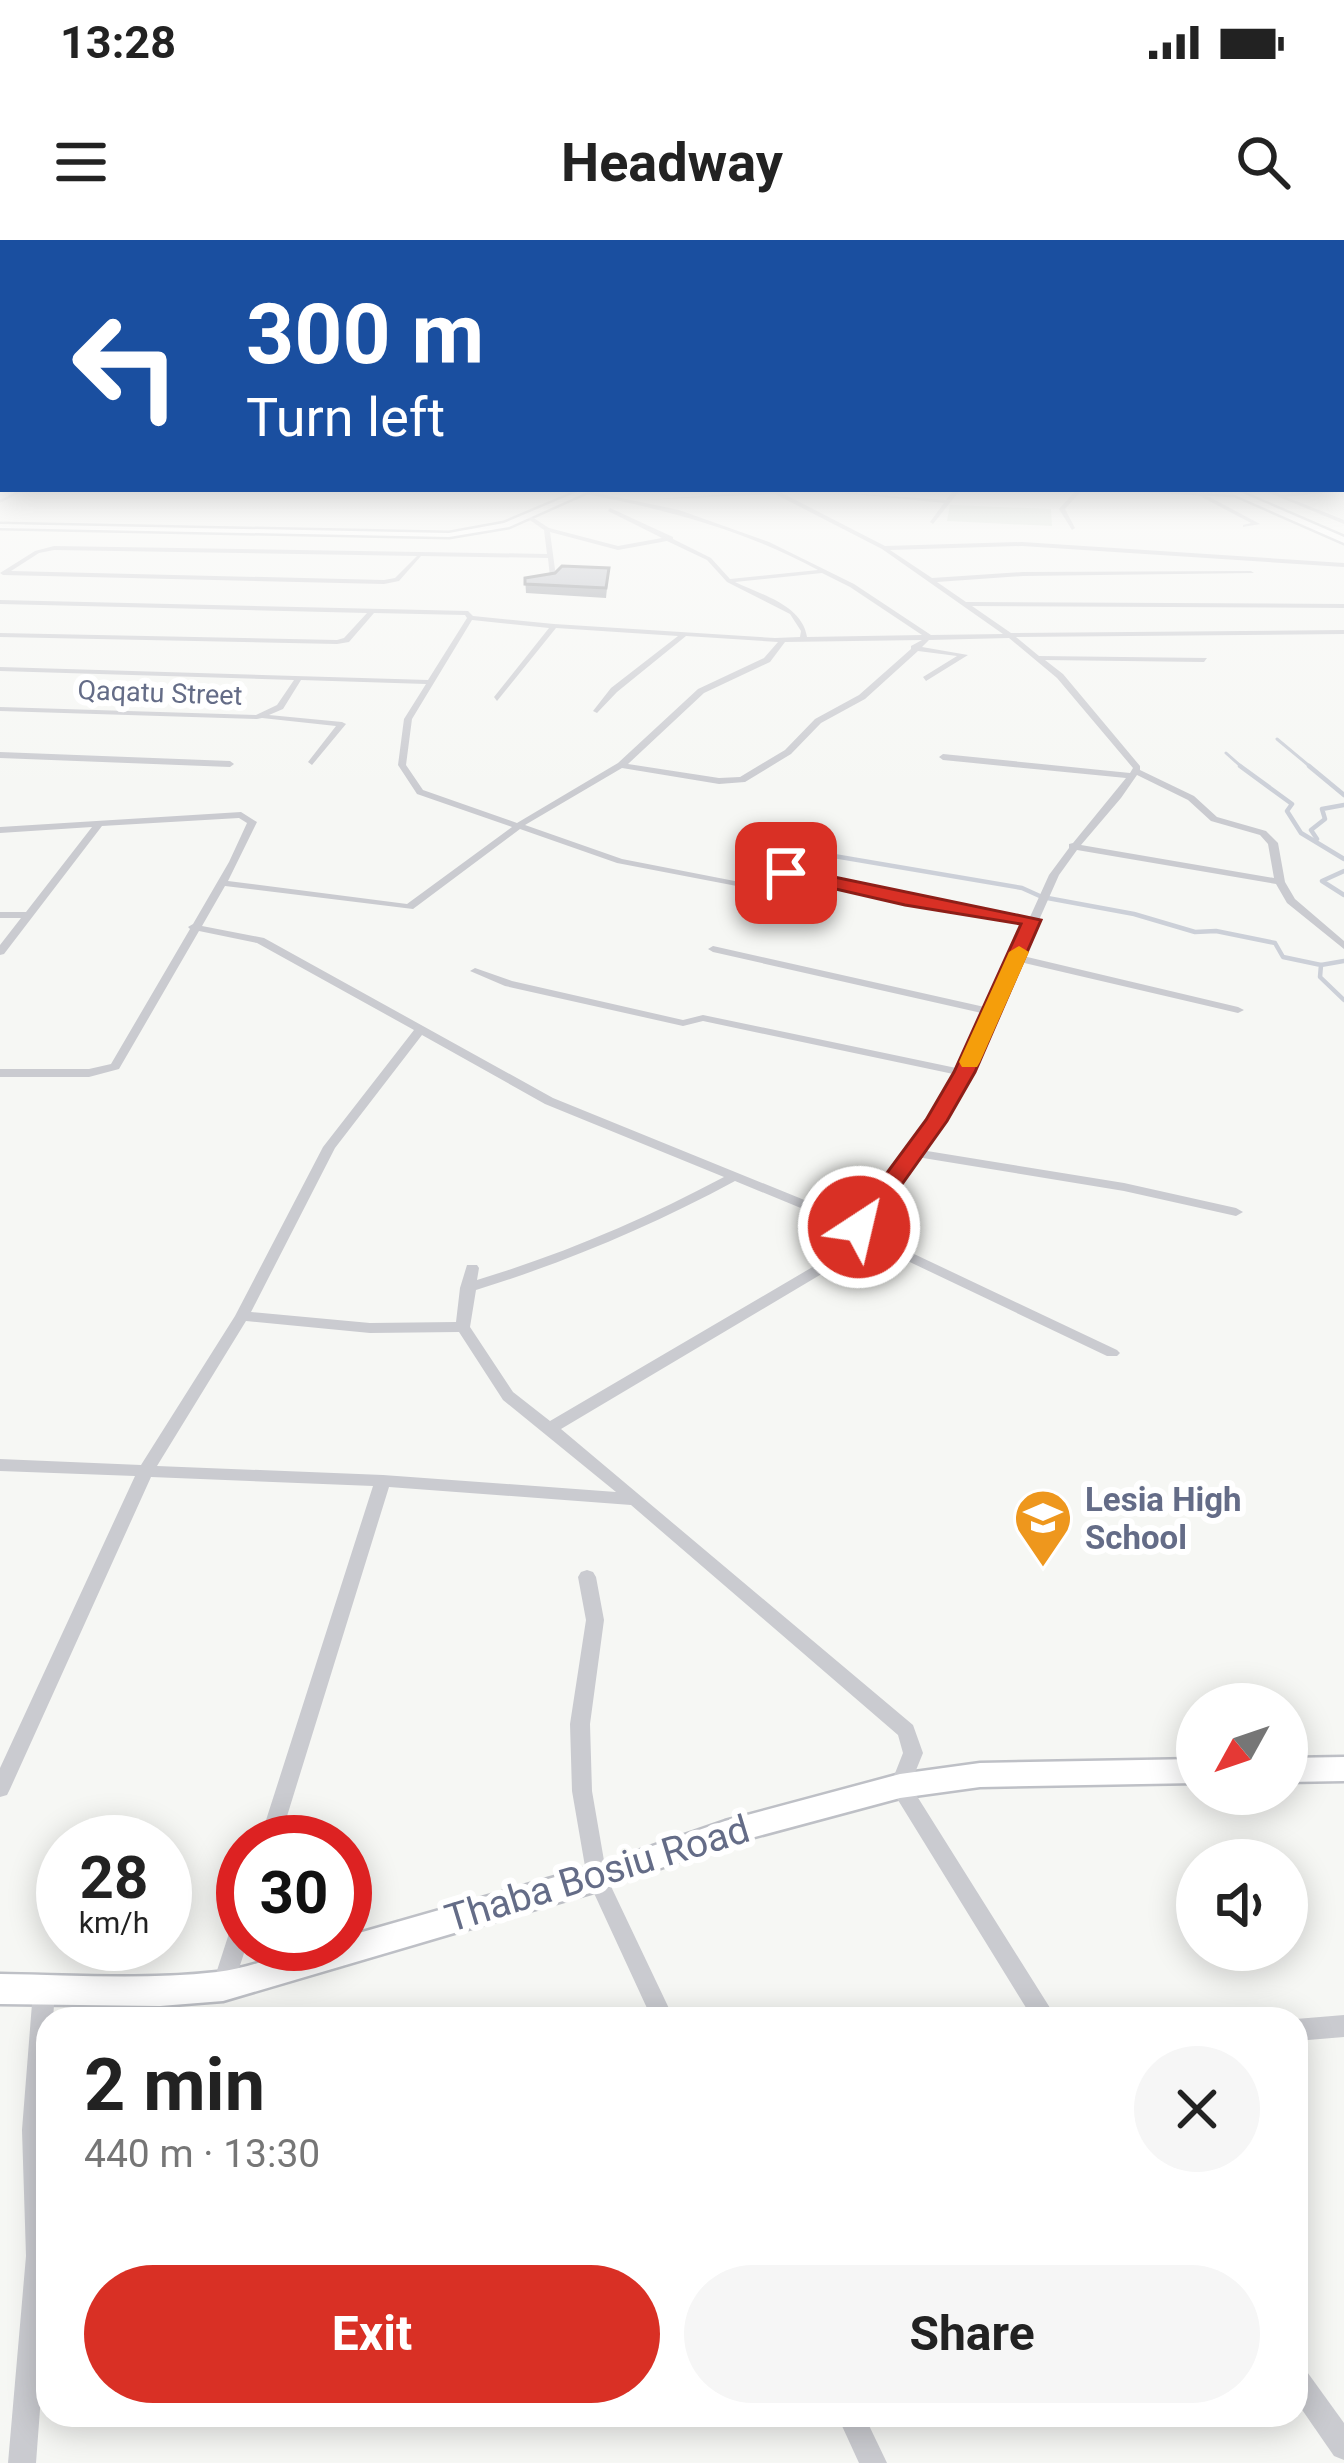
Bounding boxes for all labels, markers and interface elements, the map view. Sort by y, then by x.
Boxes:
text: 13:28 [60,16,176,69]
icon: menu [48,129,114,195]
icon: search [1230,129,1296,195]
text: Headway [561,131,783,194]
text: 300 m [246,285,484,384]
icon: left [48,288,204,444]
text: Turn left [246,386,445,449]
street label: Qaqatu Street [77,674,243,712]
pin [735,822,837,924]
icon: arrive [753,840,819,906]
position arrow [796,1164,922,1290]
place label: Lesia High School [1085,1480,1242,1557]
school or university icon: Lesia High School [1012,1487,1074,1569]
north arrow [1176,1683,1308,1815]
map controls [1176,1683,1308,1971]
street label: Thaba Bosiu Road [440,1806,755,1942]
speed limit sign: 30 [216,1815,372,1971]
button: sound [1176,1839,1308,1971]
text: 28 [80,1842,148,1913]
text: km/h [79,1905,149,1940]
text: 2 min [84,2043,265,2128]
button: close [1134,2046,1260,2172]
text: 440 m · 13:30 [84,2131,320,2177]
button: Exit [84,2265,660,2403]
button: Share [684,2265,1260,2403]

